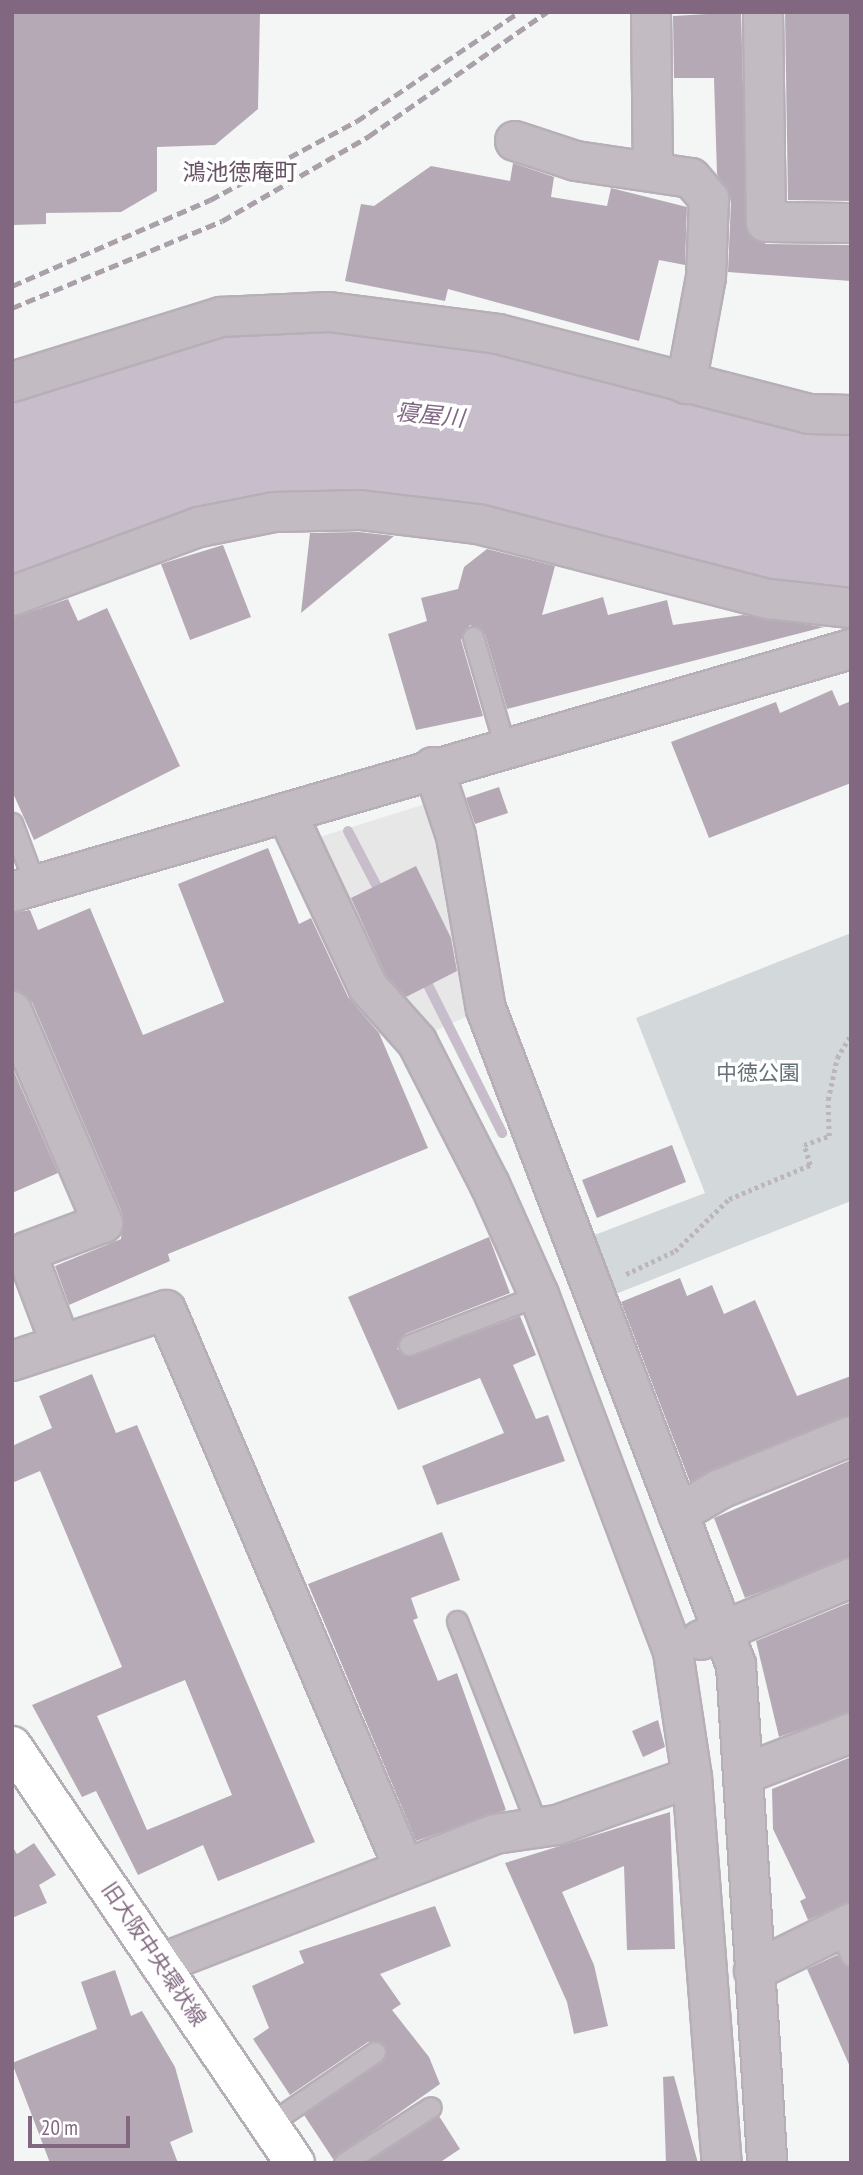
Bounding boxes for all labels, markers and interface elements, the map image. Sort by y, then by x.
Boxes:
district label: 鴻池徳庵町 [183,158,297,186]
water label: 寝屋川 [394,398,466,432]
park label: 中徳公園 [716,1060,800,1086]
street label: 旧大阪中央環状線 [97,1877,211,2031]
scale bar [32,2102,133,2146]
text: 20 m [41,2114,78,2141]

